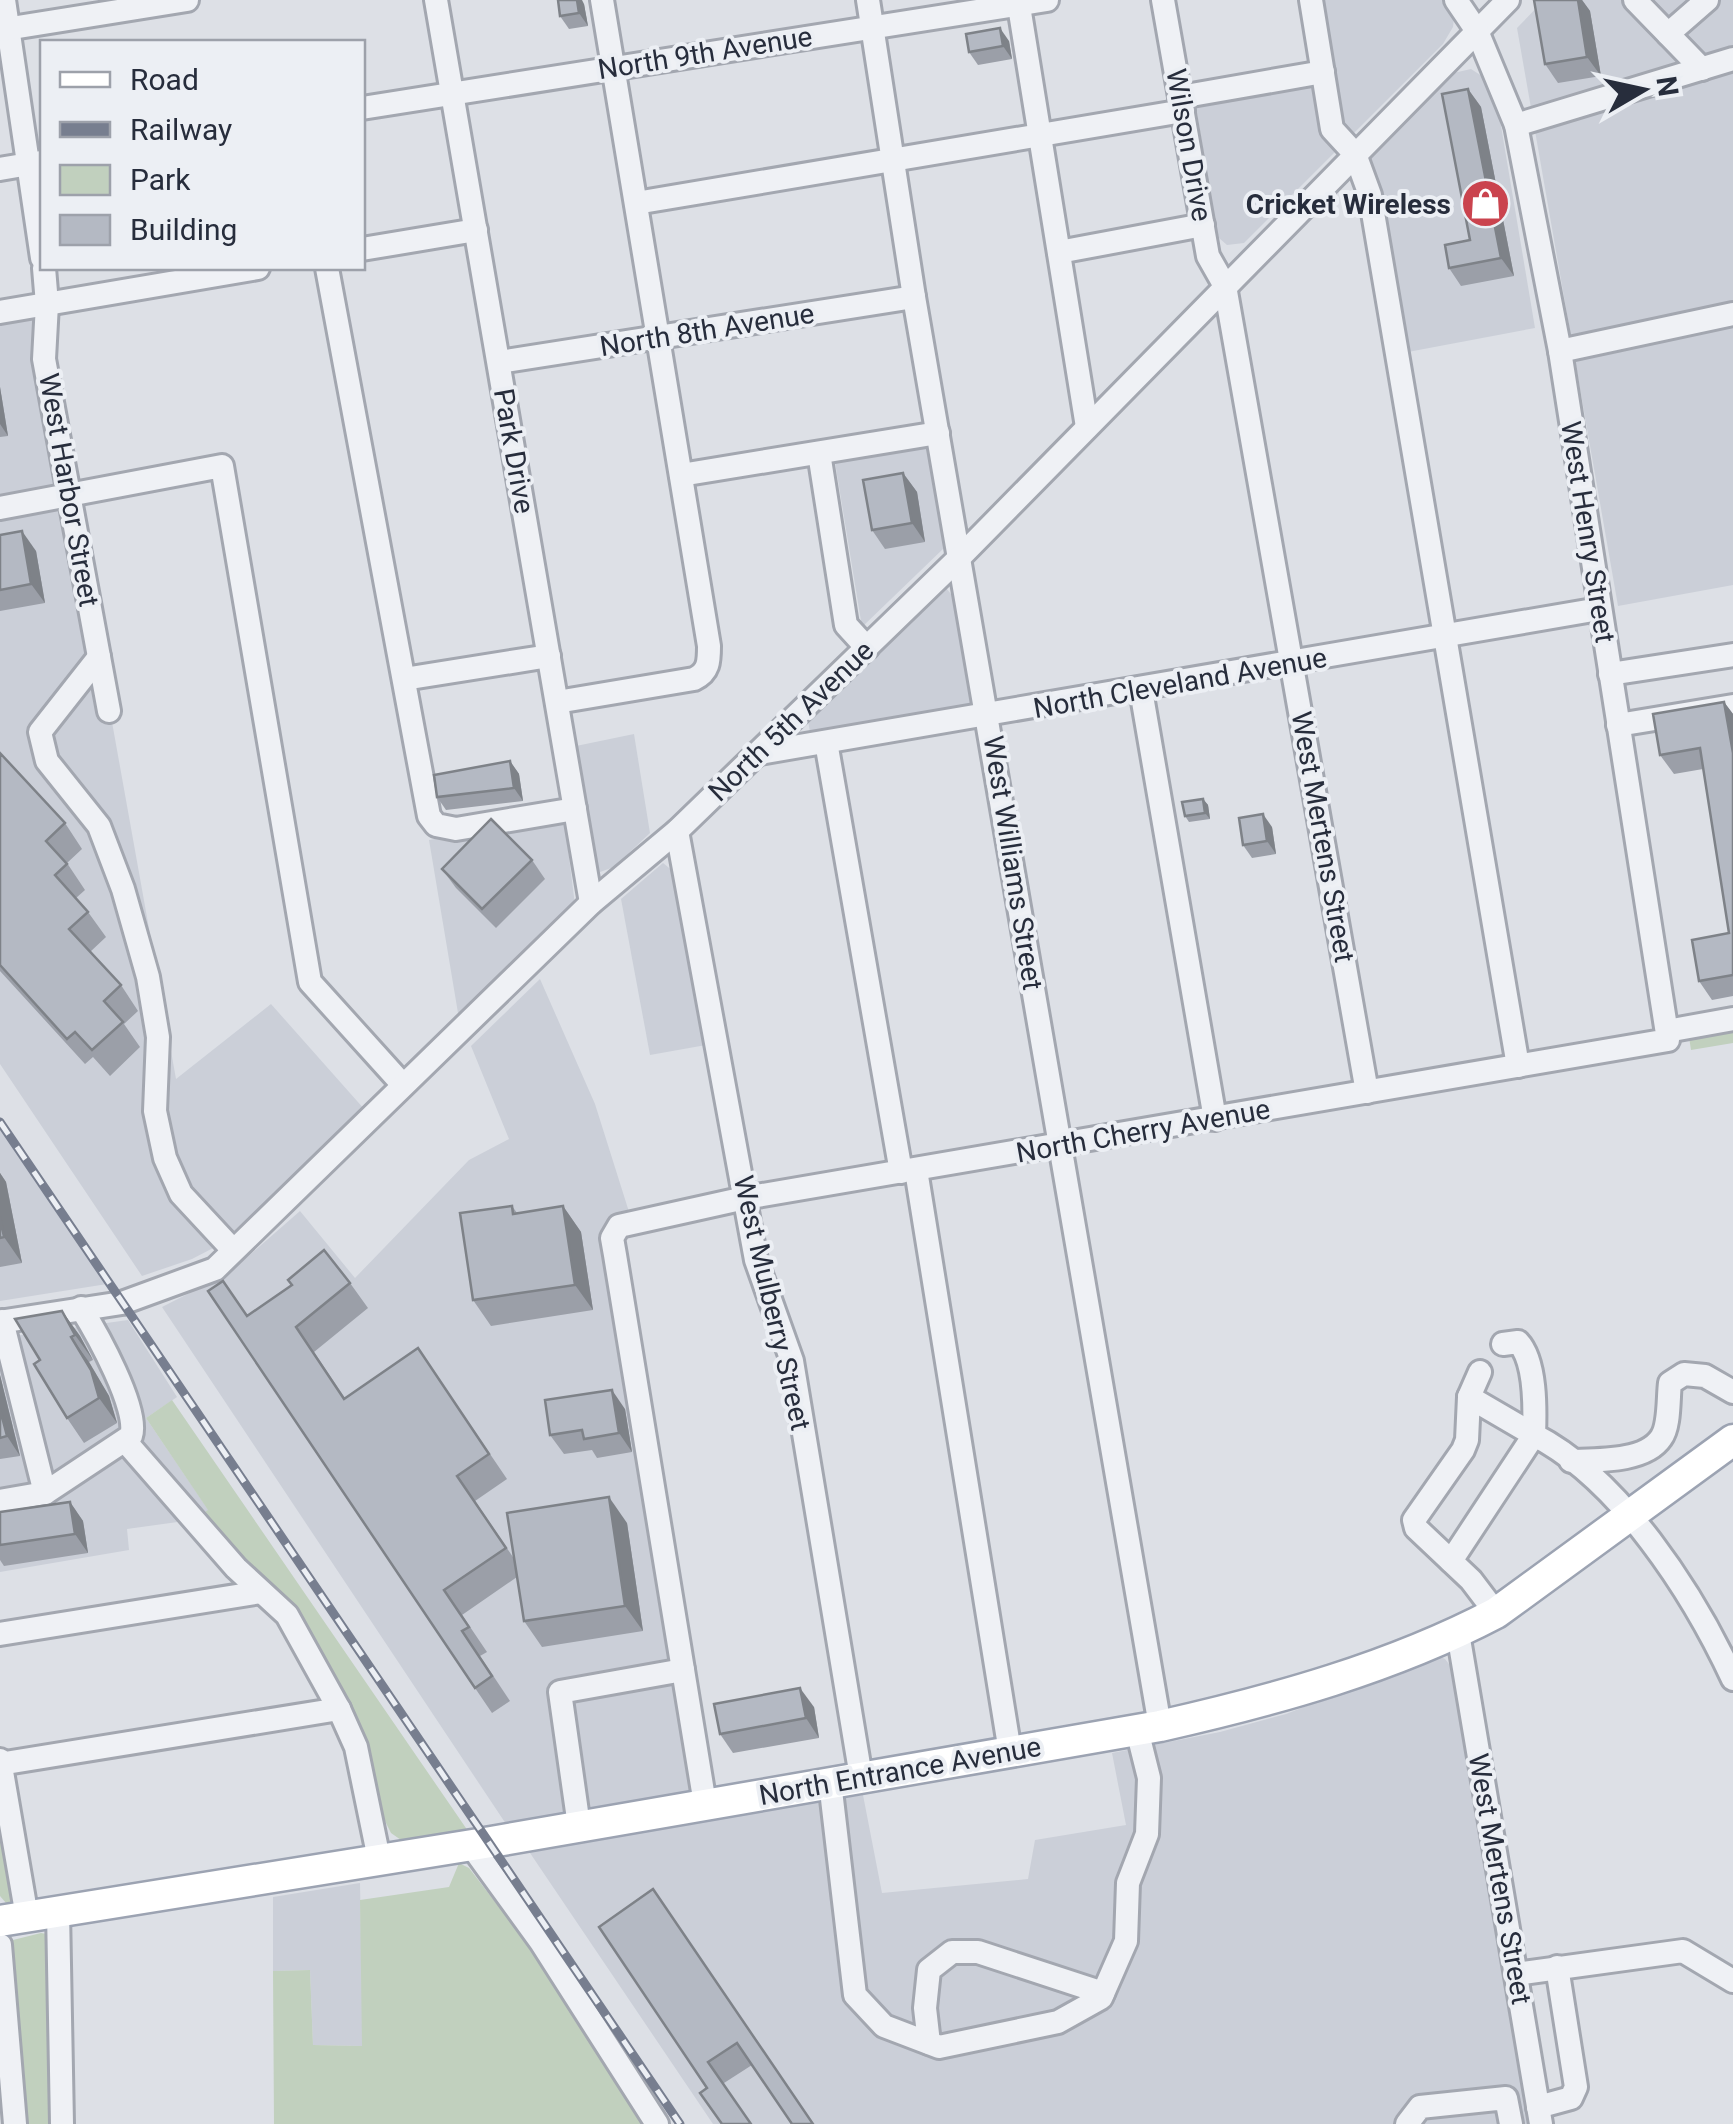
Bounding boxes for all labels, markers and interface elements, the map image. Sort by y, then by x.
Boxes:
street label: North 9th Avenue [596,20,814,86]
legend [40,40,365,270]
north arrow [1593,40,1693,140]
text: Road [130,62,199,97]
street label: Wilson Drive [1159,66,1219,224]
text: N [1649,74,1685,99]
text: Railway [130,112,232,147]
text: Park [130,162,191,197]
shop icon: Cricket Wireless [1460,178,1512,230]
place label: Cricket Wireless [1246,188,1451,221]
text: Building [130,212,237,247]
street label: North 8th Avenue [598,297,816,363]
street label: West Harbor Street [32,371,106,609]
street label: Park Drive [487,386,541,516]
street label: West Henry Street [1554,419,1622,645]
street label: North 5th Avenue [702,634,880,808]
street label: North Cleveland Avenue [1031,641,1329,725]
street label: West Mertens Street [1285,709,1361,965]
street label: West Williams Street [977,734,1049,992]
street label: North Cherry Avenue [1014,1092,1272,1170]
street label: West Mulberry Street [727,1172,817,1434]
street label: North Entrance Avenue [756,1730,1044,1812]
street label: West Mertens Street [1462,1751,1538,2007]

